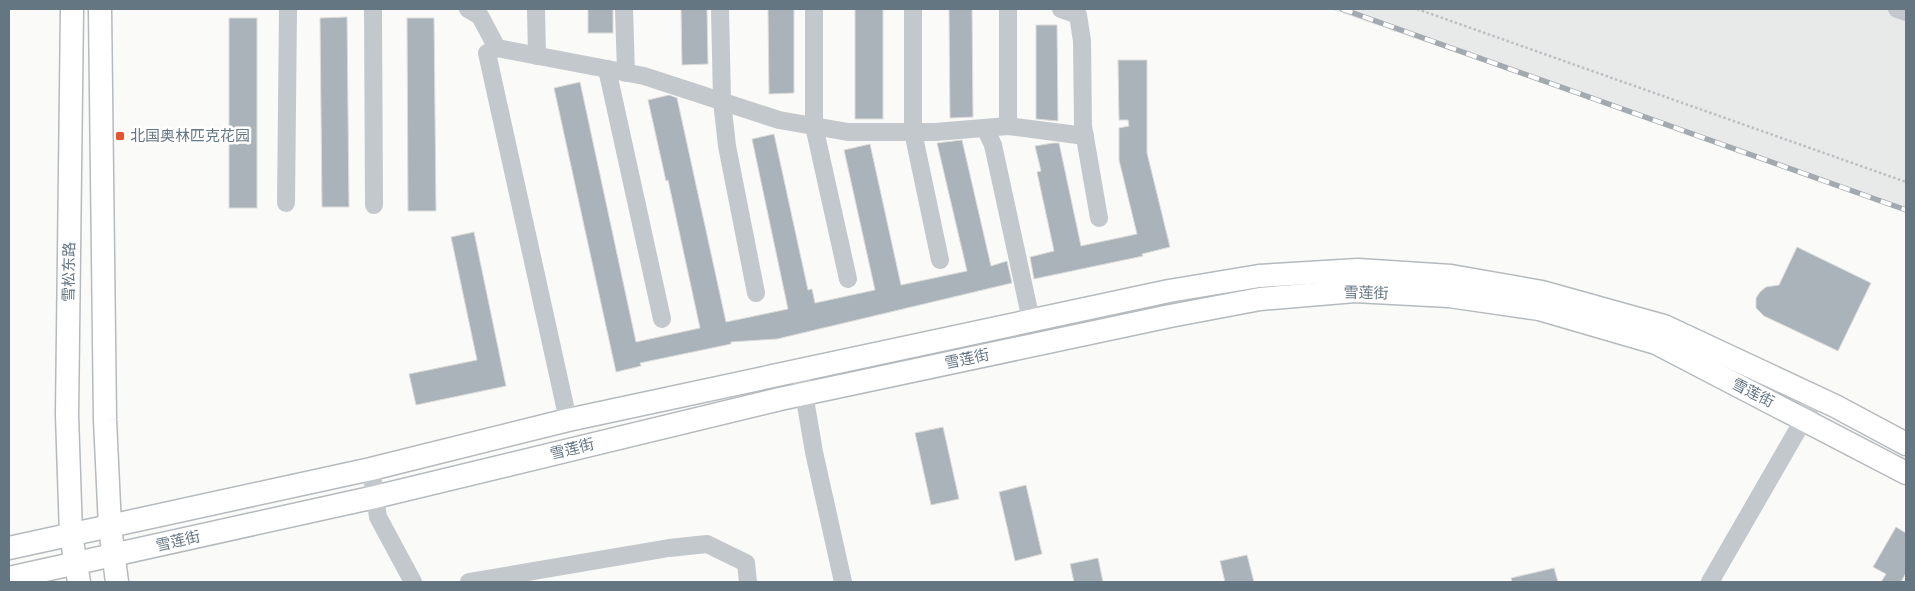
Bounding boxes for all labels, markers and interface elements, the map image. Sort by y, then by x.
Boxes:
place label: 北国奥林匹克花园 [130,127,250,144]
marker: 北国奥林匹克花园 [114,130,126,142]
street label: 雪松东路 [59,242,78,302]
street label: 雪莲街 [1343,284,1389,301]
street label: 雪莲街 [943,346,991,372]
street label: 雪莲街 [1729,375,1777,410]
street label: 雪莲街 [548,435,596,462]
street label: 雪莲街 [154,527,202,554]

